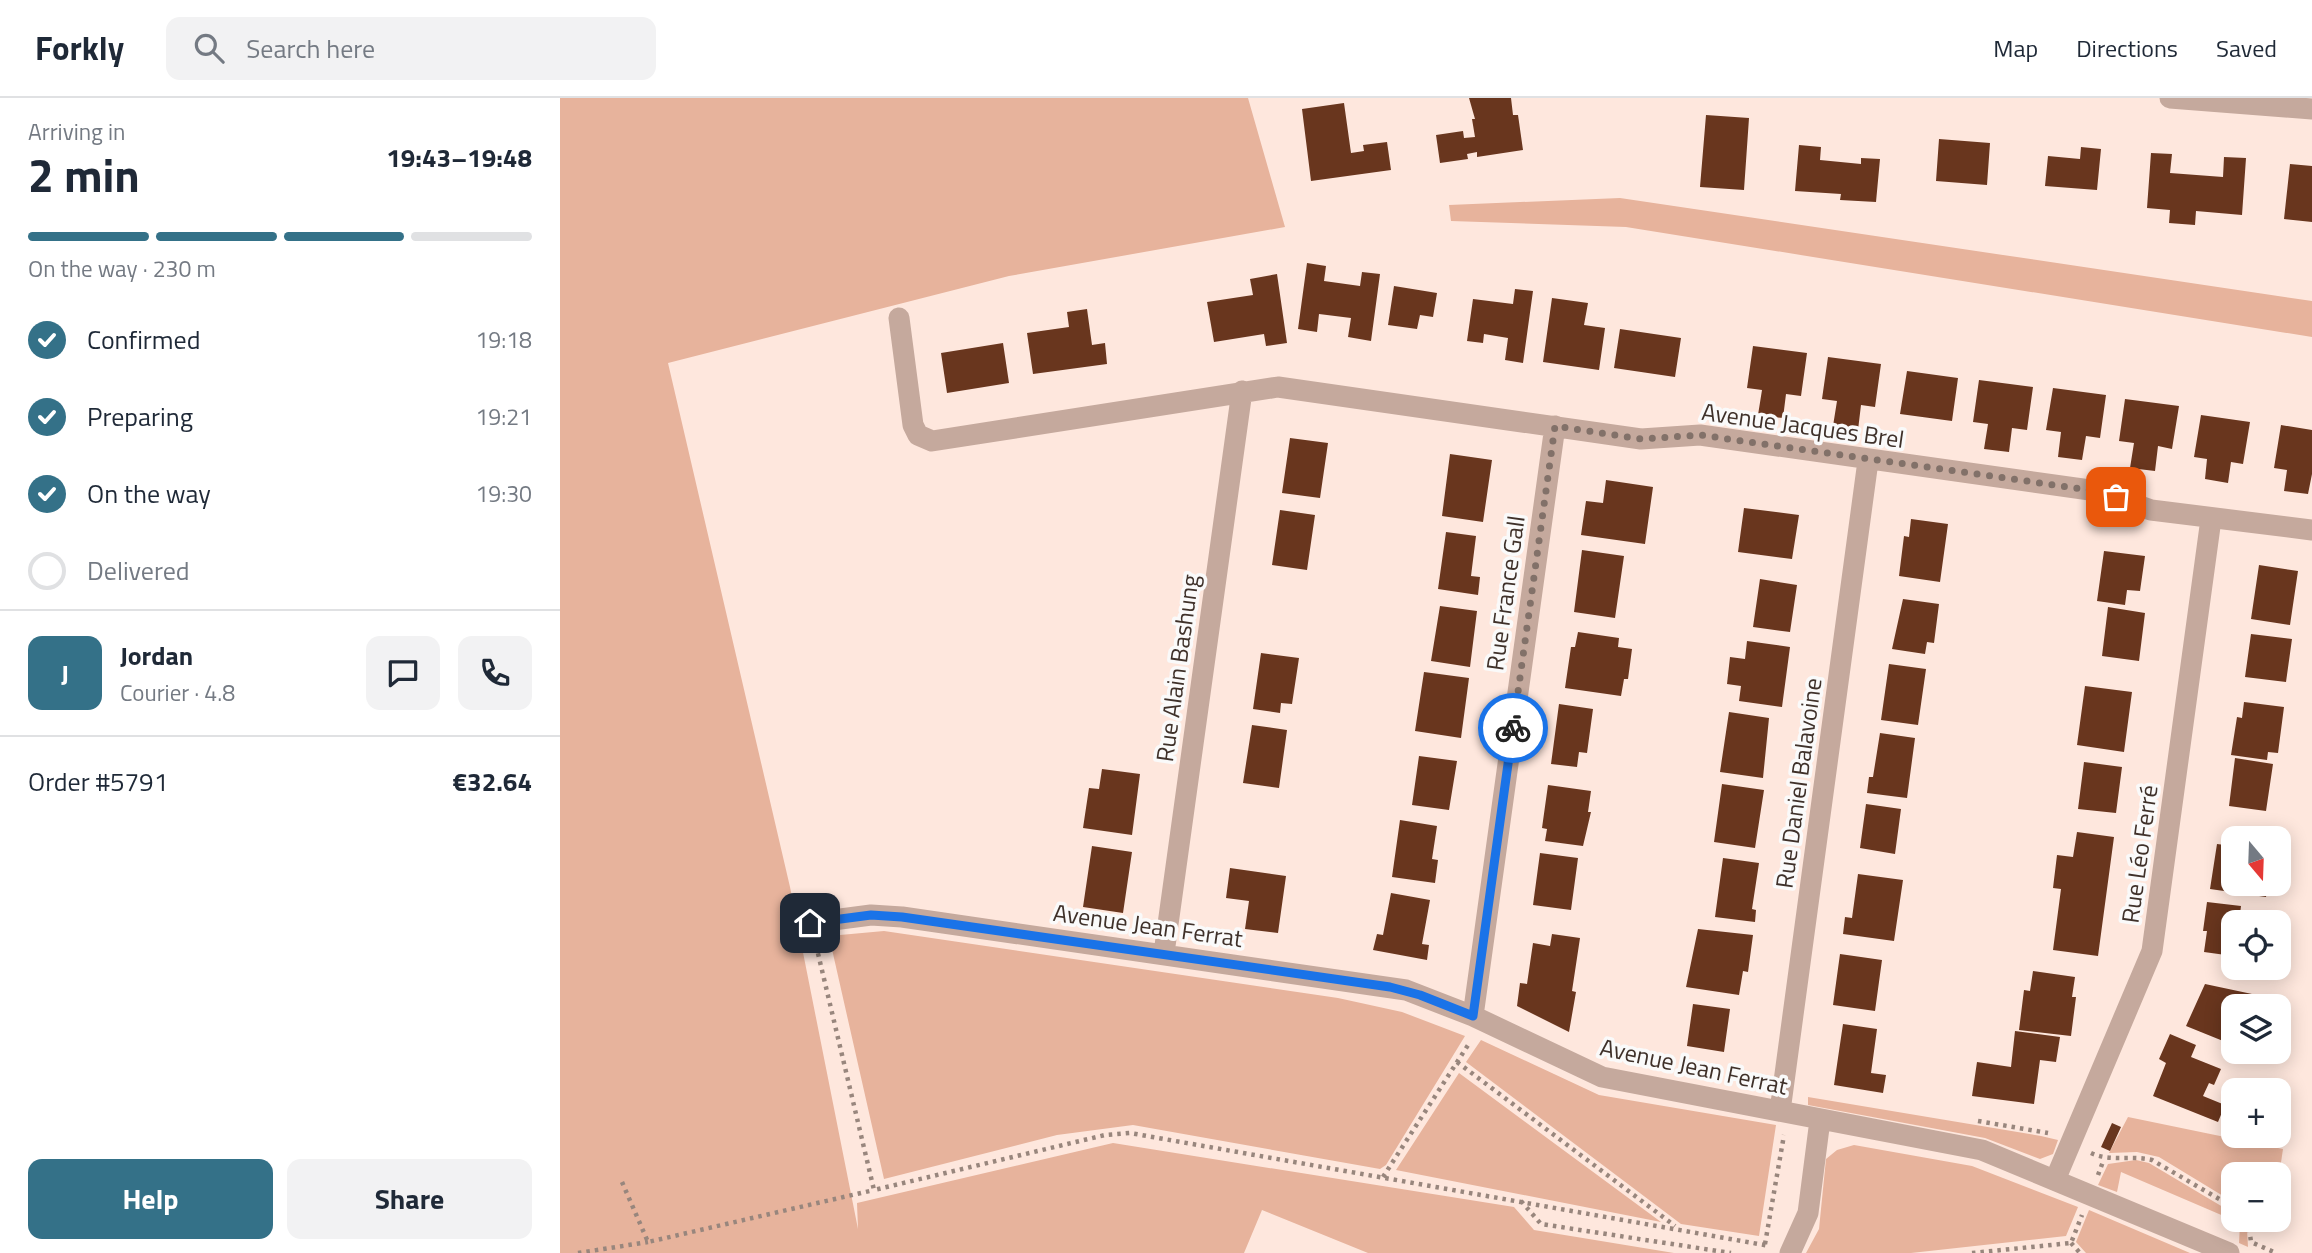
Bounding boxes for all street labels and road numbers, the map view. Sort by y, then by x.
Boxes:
street label: Avenue Jacques Brel [1699,393,1907,457]
street label: Rue France Gall [1476,513,1534,673]
street label: Rue Alain Bashung [1146,572,1208,764]
street label: Rue Daniel Balavoine [1765,676,1831,890]
street label: Rue Léo Ferré [2111,783,2167,925]
street label: Avenue Jean Ferrat [1051,894,1246,956]
street label: Avenue Jean Ferrat [1597,1029,1792,1104]

